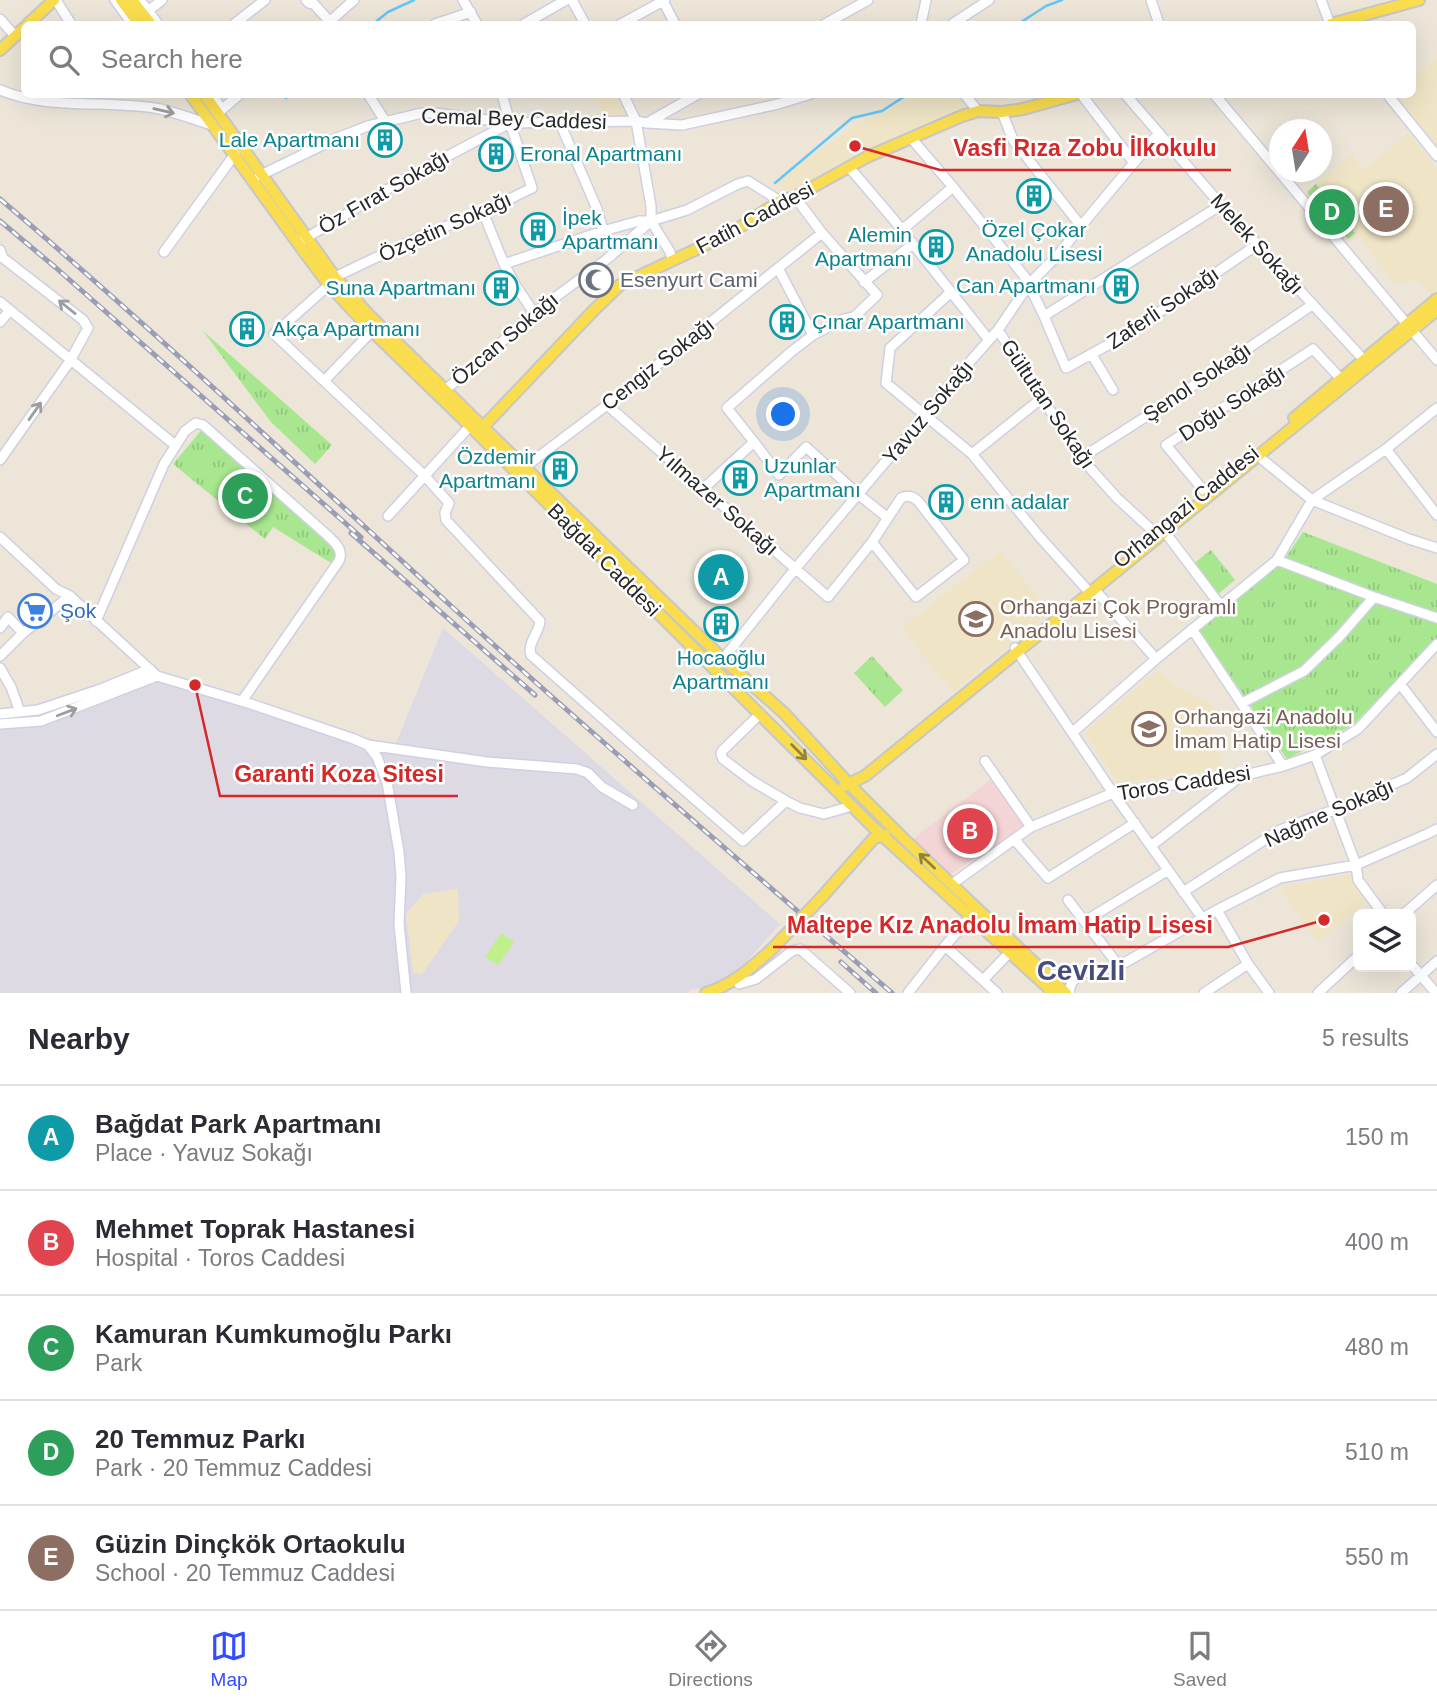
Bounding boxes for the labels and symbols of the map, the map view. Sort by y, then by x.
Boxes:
street label: Cemal Bey Caddesi [421,104,607,133]
one-way arrow [152,105,175,118]
north arrow [1269,119,1332,182]
building icon: Lale Apartmanı [366,121,404,159]
callout: Vasfi Rıza Zobu İlkokulu [940,126,1231,170]
place label: Lale Apartmanı [219,128,360,151]
building icon: Eronal Apartmanı [477,135,515,173]
text: Vasfi Rıza Zobu İlkokulu [953,135,1217,161]
place label: Eronal Apartmanı [520,142,682,165]
street label: Öz Fırat Sokağı [314,145,453,238]
street label: Fatih Caddesi [692,177,817,258]
building icon: Özel Çokar Anadolu Lisesi [1015,177,1053,215]
pin: E [1363,183,1409,235]
pin: D [1309,186,1355,238]
street label: Özçetin Sokağı [375,187,515,266]
street label: Melek Sokağı [1206,189,1308,299]
place label: İpek Apartmanı [562,206,659,253]
building icon: İpek Apartmanı [519,211,557,249]
place label: Özel Çokar Anadolu Lisesi [966,218,1102,265]
place label: Alemin Apartmanı [815,223,912,270]
building icon: Alemin Apartmanı [917,228,955,266]
mosque icon: Esenyurt Cami [577,261,615,299]
street label: Zaferli Sokağı [1103,262,1223,353]
building icon: Can Apartmanı [1102,267,1140,305]
place label: Esenyurt Cami [620,268,758,291]
building icon: Suna Apartmanı [482,269,520,307]
place label: Can Apartmanı [956,274,1096,297]
place label: Suna Apartmanı [325,276,476,299]
street label: Özcan Sokağı [447,287,563,390]
one-way arrow [58,300,76,315]
building icon: Çınar Apartmanı [768,303,806,341]
building icon: Akça Apartmanı [228,310,266,348]
place label: Çınar Apartmanı [812,310,965,333]
street label: Cengiz Sokağı [597,312,719,415]
place label: Akça Apartmanı [272,317,420,340]
street label: Gültutan Sokağı [997,335,1100,473]
street label: Şenol Sokağı [1139,337,1255,426]
street label: Yavuz Sokağı [878,355,978,468]
street label: Doğu Sokağı [1175,360,1289,445]
your location [766,397,800,431]
one-way arrow [28,402,42,421]
street label: Yılmazer Sokağı [652,441,783,560]
street label: Orhangazi Caddesi [1109,441,1263,572]
place label: Özdemir Apartmanı [439,445,536,492]
building icon: Özdemir Apartmanı [541,450,579,488]
place label: Uzunlar Apartmanı [764,454,861,501]
building icon: Uzunlar Apartmanı [721,459,759,497]
pin: C [222,470,268,522]
building icon: enn adalar [927,483,965,521]
place label: enn adalar [970,490,1069,513]
street label: Bağdat Caddesi [543,499,665,621]
pin: A [698,551,744,603]
supermarket icon: Şok [16,592,54,630]
place label: Orhangazi Çok Programlı Anadolu Lisesi [1000,595,1237,642]
place label: Şok [60,599,97,622]
school or university icon: Orhangazi Çok Programlı Anadolu Lisesi [957,600,995,638]
building icon: Hocaoğlu Apartmanı [702,605,740,643]
place label: Hocaoğlu Apartmanı [673,646,769,693]
one-way arrow [55,705,77,717]
place label: Orhangazi Anadolu İmam Hatip Lisesi [1174,705,1353,752]
school or university icon: Orhangazi Anadolu İmam Hatip Lisesi [1130,710,1168,748]
one-way arrow [790,744,807,761]
callout: Garanti Koza Sitesi [220,752,458,796]
text: Garanti Koza Sitesi [234,761,444,787]
street label: Toros Caddesi [1116,761,1252,804]
street label: Nağme Sokağı [1261,774,1397,851]
pin: B [947,805,993,857]
one-way arrow [919,853,936,870]
callout: Maltepe Kız Anadolu İmam Hatip Lisesi [773,903,1228,947]
text: Maltepe Kız Anadolu İmam Hatip Lisesi [787,912,1213,938]
district label: Cevizli [1037,955,1125,986]

